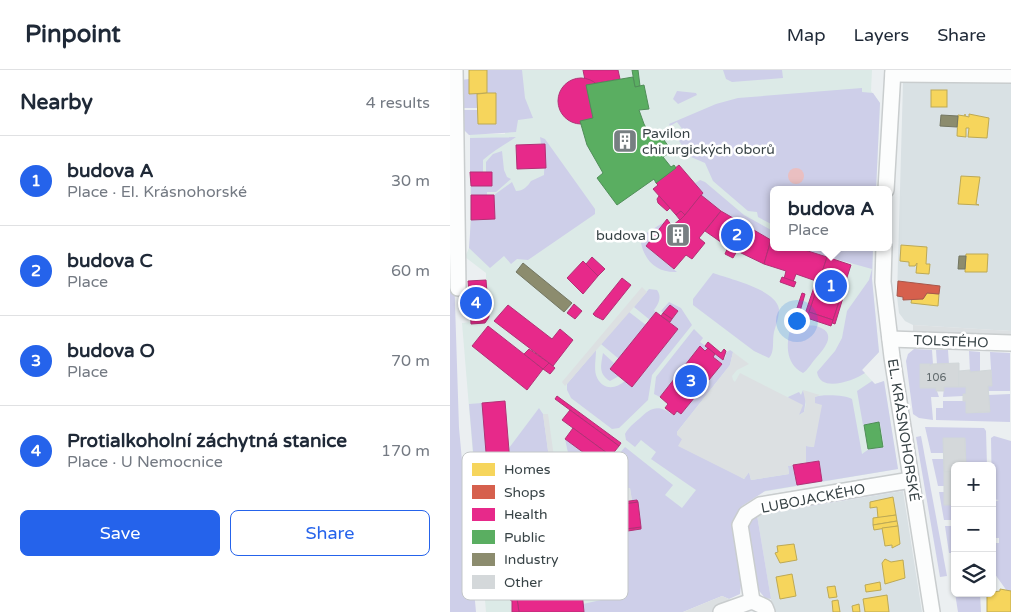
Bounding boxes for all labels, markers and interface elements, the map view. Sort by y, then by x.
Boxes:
text: Pinpoint [25,20,121,49]
text: Map [787,24,826,46]
text: Layers [854,24,909,46]
text: Share [937,24,986,46]
text: Nearby [20,90,93,115]
text: 4 results [366,93,430,113]
place label: Pavilon chirurgických oborů [642,125,775,158]
building icon: Pavilon chirurgických oborů [612,128,638,154]
text: budova A [67,160,154,182]
text: 1 [31,171,41,191]
text: 30 m [391,171,430,191]
text: Place · El. Krásnohorské [67,182,247,202]
popup [770,186,892,251]
text: budova A [788,198,874,220]
pin: 2 [721,216,753,254]
text: Place [788,220,829,240]
building icon: budova D [665,222,691,248]
place label: budova D [596,227,660,244]
text: budova C [67,250,153,272]
text: 2 [31,261,41,281]
text: 60 m [391,261,430,281]
pin: 1 [815,267,847,305]
text: Place [67,272,108,292]
pin: 4 [460,284,492,322]
your location [784,308,810,334]
street label: TOLSTÉHO [913,332,989,351]
text: budova O [67,340,155,362]
text: 3 [31,351,41,371]
text: 70 m [391,351,430,371]
street label: EL. KRÁSNOHORSKÉ [884,358,923,503]
text: Place [67,362,108,382]
pin: 3 [675,362,707,400]
house number: 106 [926,371,946,384]
text: Protialkoholní záchytná stanice [67,430,347,452]
text: 4 [31,441,41,461]
text: 170 m [381,441,430,461]
text: Place · U Nemocnice [67,452,223,472]
legend [462,452,628,600]
text: Homes [504,461,551,478]
map controls [951,462,996,597]
button: + [951,462,996,507]
street label: LUBOJACKÉHO [759,480,867,517]
text: Shops [504,484,545,501]
text: Health [504,506,548,523]
button: − [951,507,996,552]
button: Save [20,510,220,556]
button: Share [230,510,430,556]
text: Public [504,529,545,546]
text: Industry [504,551,559,568]
button: layers [951,552,996,597]
text: Other [504,574,543,591]

